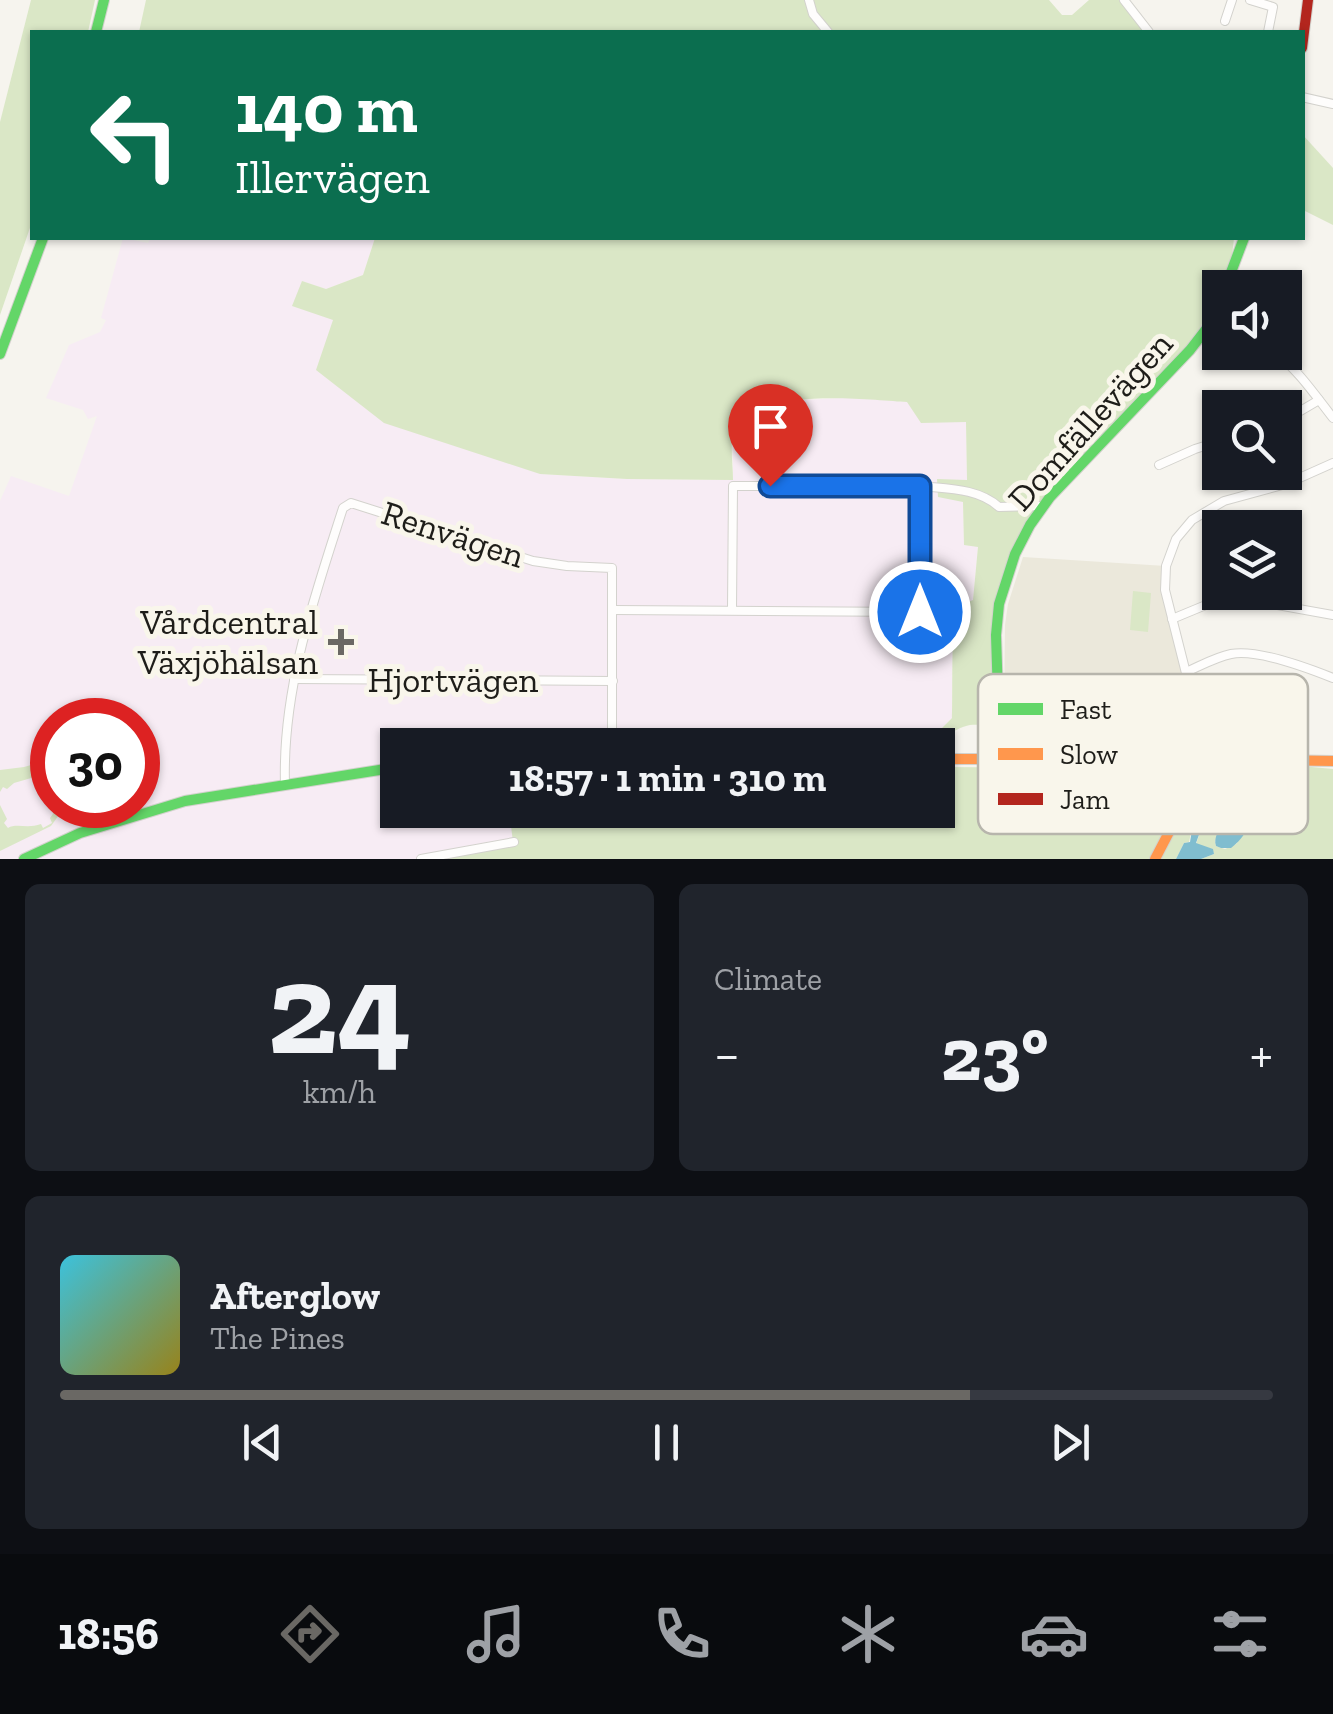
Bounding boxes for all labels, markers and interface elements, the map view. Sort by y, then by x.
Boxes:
text: 140 m [235,66,418,150]
icon: left [70,70,200,200]
text: Illervägen [235,151,430,205]
map controls [1202,270,1302,610]
button: sound [1202,270,1302,370]
street label: Domfällevägen [999,323,1181,519]
pin [728,384,813,487]
button: search [1202,390,1302,490]
icon: arrive [743,399,798,454]
street label: Renvägen [376,491,530,577]
button: layers [1202,510,1302,610]
position arrow [868,560,972,664]
place label: Vårdcentral Växjöhälsan [137,601,318,683]
marker: Vårdcentral Växjöhälsan [328,629,354,655]
street label: Hjortvägen [368,659,538,701]
legend [978,674,1308,834]
text: Fast [1060,693,1112,726]
speed limit sign: 30 [30,698,160,828]
text: Slow [1060,738,1118,771]
text: 18:57 · 1 min · 310 m [509,755,826,801]
text: Jam [1060,783,1110,816]
text: 24 [268,930,411,1086]
text: Climate [714,960,822,998]
text: 23° [941,1009,1049,1099]
text: − [714,1021,740,1087]
text: + [1250,1021,1273,1087]
text: km/h [303,1073,376,1111]
text: Afterglow [210,1273,380,1319]
text: The Pines [210,1319,345,1357]
icon: previous [235,1415,290,1470]
icon: pause [639,1415,694,1470]
icon: next [1043,1415,1098,1470]
icon: directions [275,1599,345,1669]
icon: music [461,1599,531,1669]
icon: phone [647,1599,717,1669]
icon: climate [833,1599,903,1669]
icon: car [1019,1599,1089,1669]
icon: filters [1205,1599,1275,1669]
text: 18:56 [58,1607,159,1661]

